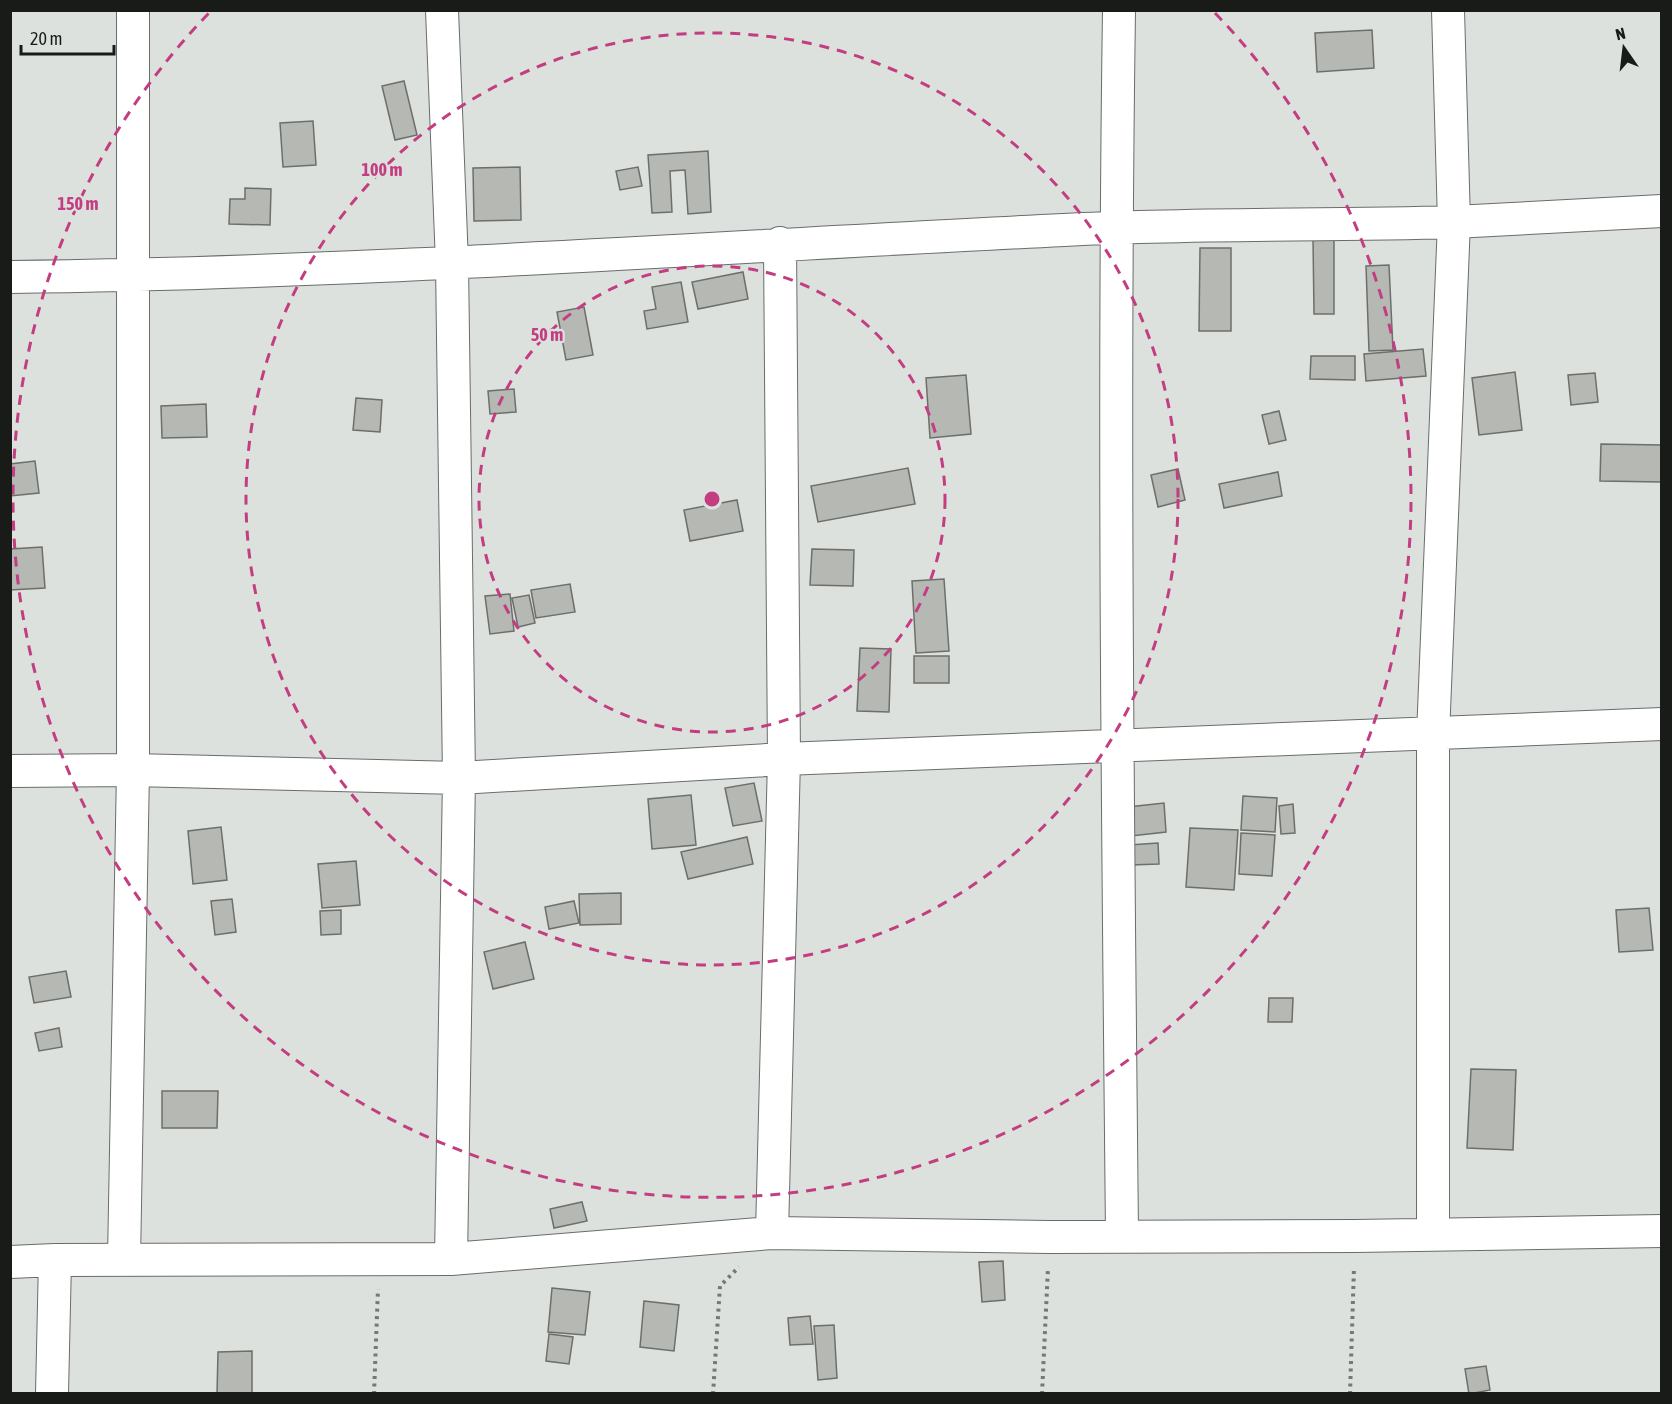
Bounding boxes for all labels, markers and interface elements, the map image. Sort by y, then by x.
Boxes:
scale bar [21,18,114,56]
north arrow [1594,18,1654,78]
text: N [1614,24,1627,43]
text: 20 m [30,28,62,49]
text: 100 m [362,159,402,180]
text: 150 m [58,193,98,214]
text: 50 m [531,324,563,345]
centre of rings [702,489,722,509]

